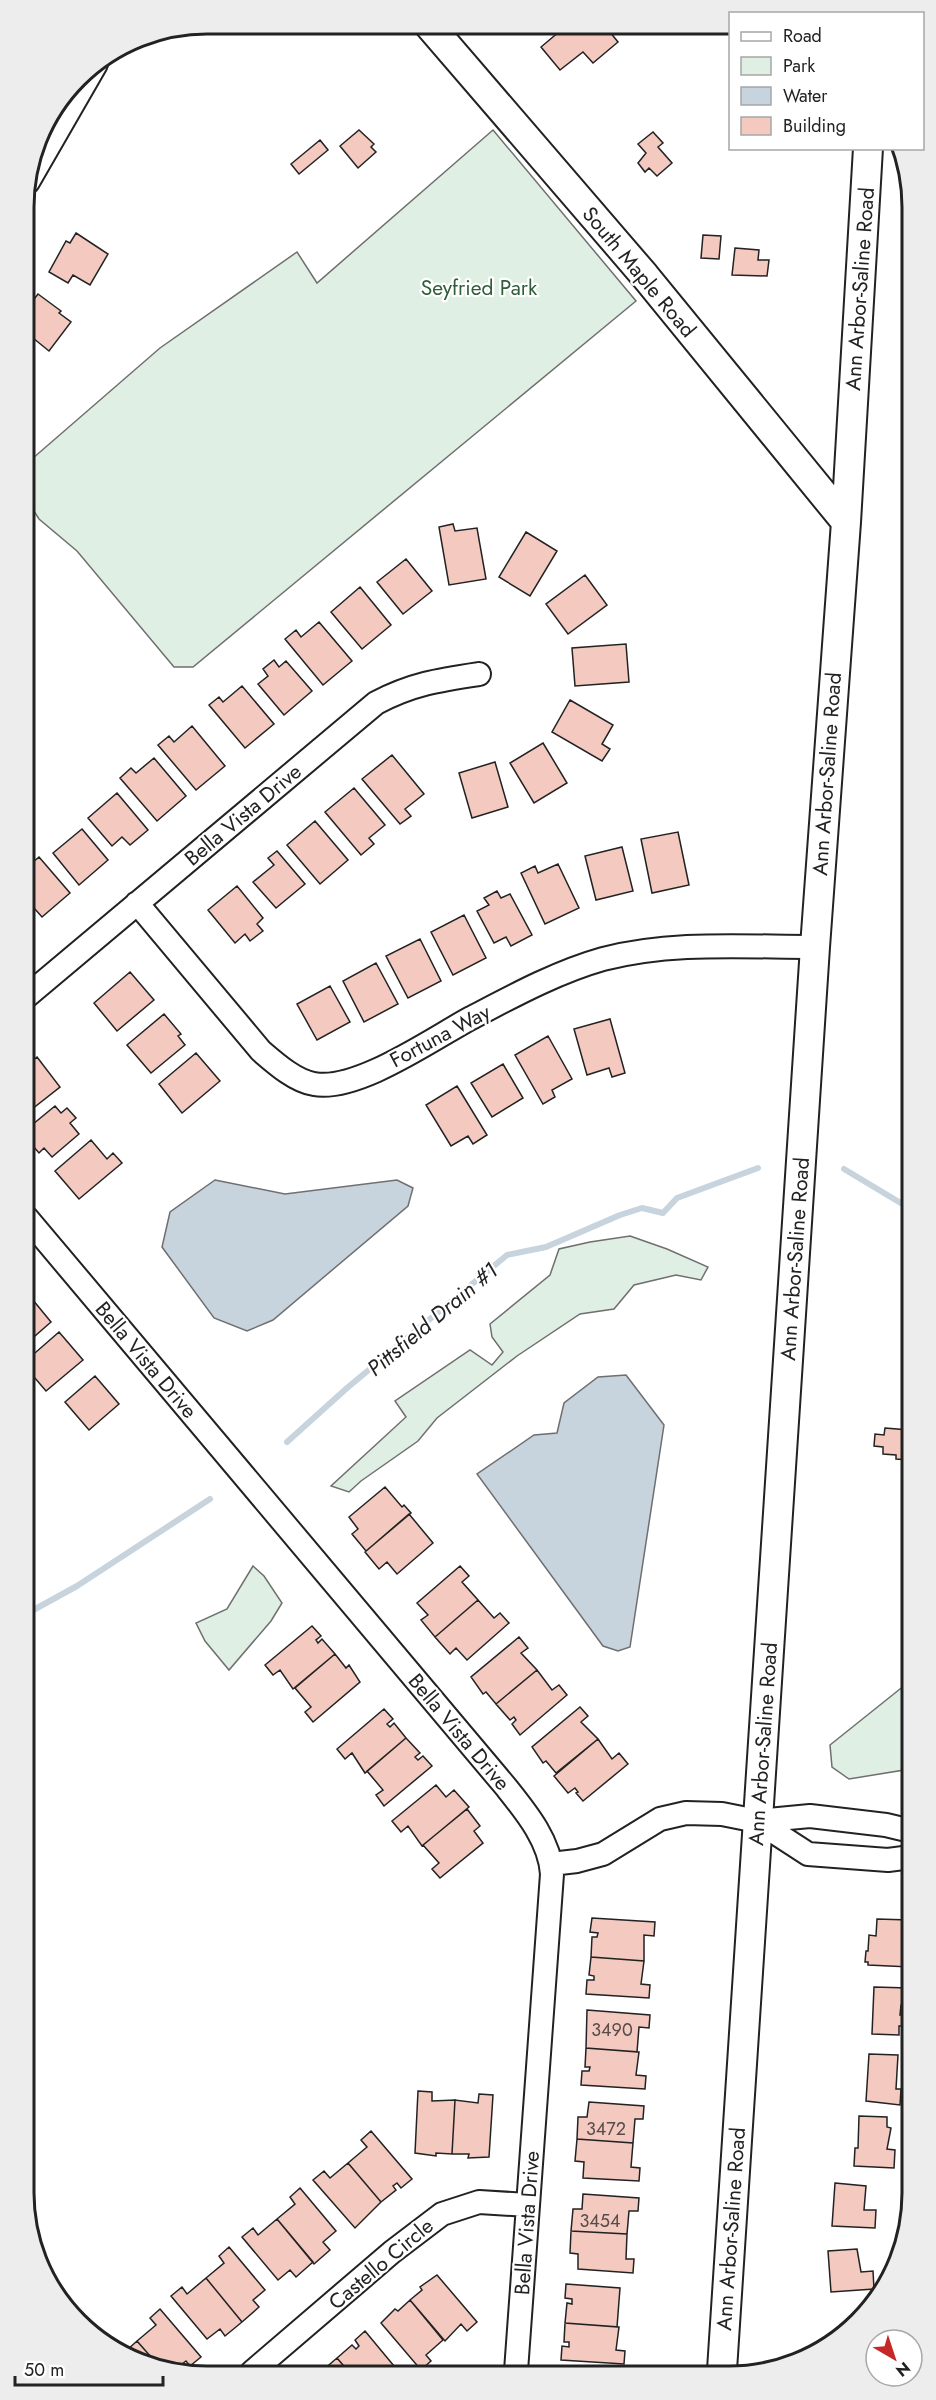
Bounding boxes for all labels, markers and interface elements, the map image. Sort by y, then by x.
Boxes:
legend [729,12,924,150]
text: Road [783,23,822,49]
text: Park [783,53,815,79]
text: Water [783,83,828,109]
text: Building [783,113,846,139]
street label: Ann Arbor-Saline Road [838,186,882,392]
street label: South Maple Road [575,200,703,344]
park label: Seyfried Park [421,273,538,303]
street label: Ann Arbor-Saline Road [805,671,849,877]
street label: Bella Vista Drive [178,757,308,873]
street label: Fortuna Way [384,997,496,1075]
street label: Ann Arbor-Saline Road [773,1156,817,1362]
water label: Pittsfield Drain #1 [360,1255,504,1383]
street label: Bella Vista Drive [88,1295,204,1425]
street label: Ann Arbor-Saline Road [741,1641,785,1847]
street label: Bella Vista Drive [401,1667,517,1797]
house number: 3490 [591,2017,633,2043]
house number: 3472 [586,2116,626,2142]
street label: Ann Arbor-Saline Road [709,2126,753,2332]
street label: Bella Vista Drive [507,2150,547,2296]
house number: 3454 [580,2208,620,2234]
street label: Castello Circle [322,2211,440,2317]
north arrow [864,2328,924,2388]
scale bar [15,2349,164,2387]
text: N [891,2356,915,2382]
text: 50 m [24,2357,64,2383]

